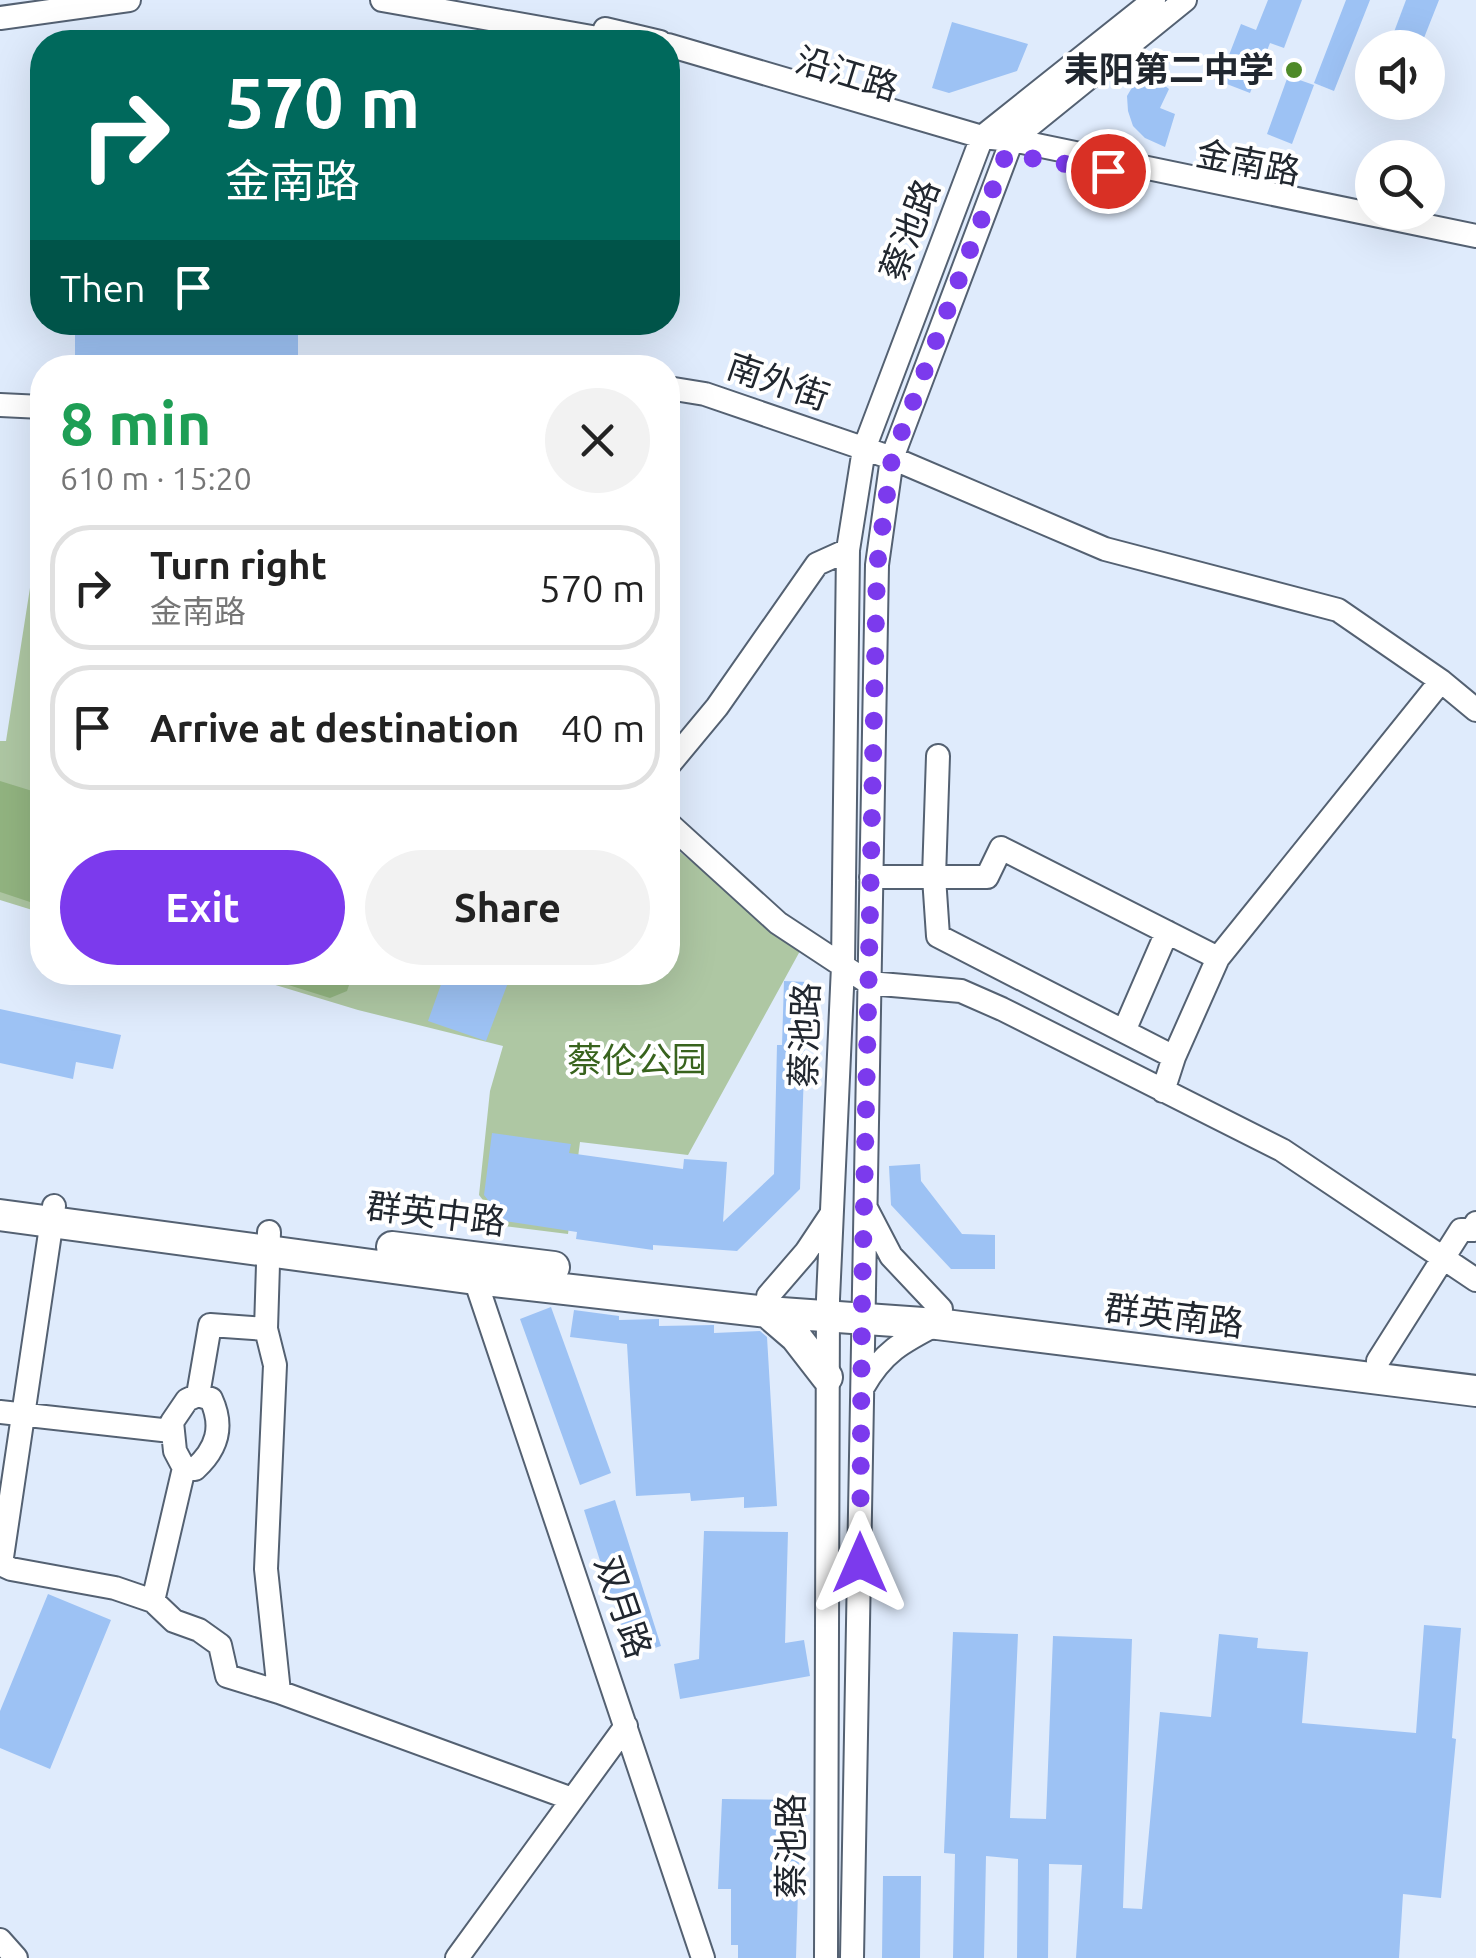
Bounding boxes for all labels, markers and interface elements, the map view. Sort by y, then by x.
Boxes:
map controls [1355,30,1445,230]
button: sound [1355,30,1445,120]
street label: 沿江路 [791,39,903,108]
place label: 耒阳第二中学 [1064,49,1274,89]
marker: 耒阳第二中学 [1283,59,1305,81]
text: 570 m [225,63,420,141]
icon: right [60,70,190,200]
pin [1066,129,1151,214]
street label: 金南路 [1193,132,1304,192]
button: search [1355,140,1445,230]
icon: arrive [1081,144,1136,199]
text: 金南路 [225,155,360,206]
street label: 蔡池路 [872,173,947,286]
icon: arrive [166,260,221,315]
text: Then [60,267,146,309]
street label: 南外街 [722,345,834,417]
button: close [545,388,650,493]
text: 8 min [60,389,212,456]
text: 610 m · 15:20 [60,460,252,496]
text: Turn right [150,544,327,586]
icon: right [65,560,120,615]
text: 570 m [539,567,645,609]
text: 金南路 [150,593,246,629]
icon: arrive [65,700,120,755]
text: Arrive at destination [150,707,519,749]
text: 40 m [561,707,645,749]
button: Exit [60,850,345,965]
button: Share [365,850,650,965]
street label: 蔡池路 [782,982,826,1088]
park label: 蔡伦公园 [567,1039,707,1079]
street label: 群英中路 [364,1185,508,1241]
street label: 群英南路 [1102,1287,1246,1343]
position arrow [808,1511,912,1615]
street label: 双月路 [588,1551,660,1663]
street label: 蔡池路 [770,1793,810,1899]

